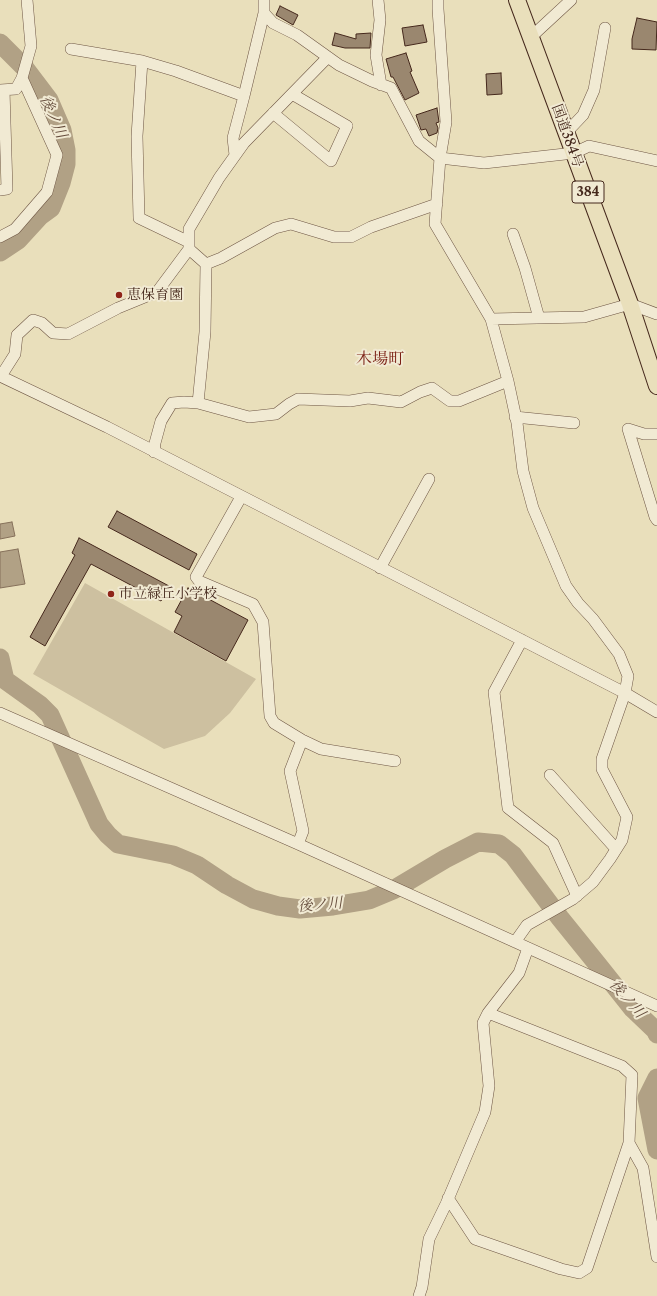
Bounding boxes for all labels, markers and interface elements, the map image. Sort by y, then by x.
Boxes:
water label: 後ノ川 [36,93,70,141]
street label: 国道384号 [548,102,586,170]
road number: 384 [572,181,604,203]
place label: 恵保育園 [127,287,183,303]
marker: 恵保育園 [114,290,124,300]
district label: 木場町 [356,349,404,369]
place label: 市立緑丘小学校 [119,586,217,602]
marker: 市立緑丘小学校 [106,589,116,599]
water label: 後ノ川 [297,894,343,916]
water label: 後ノ川 [605,976,649,1022]

